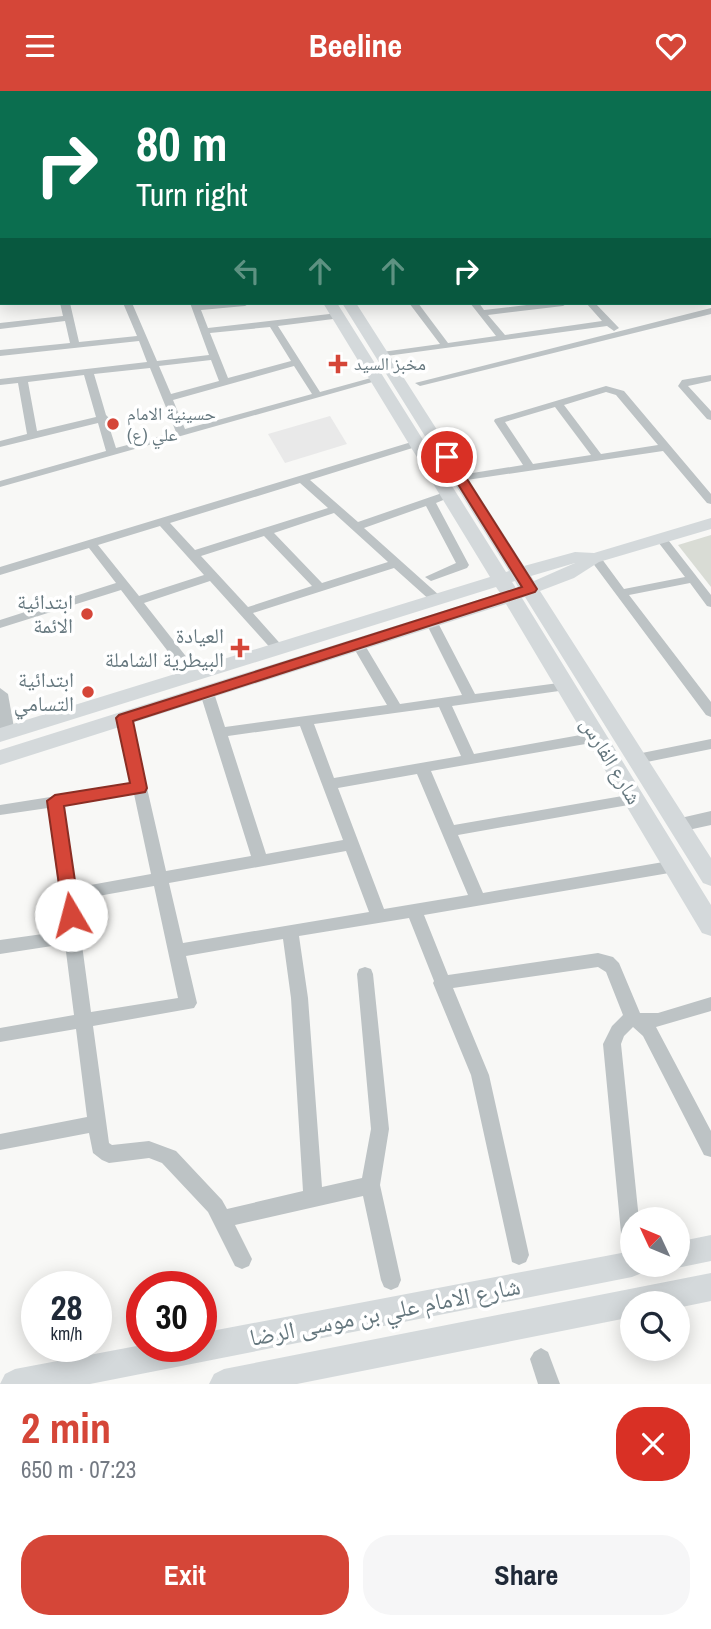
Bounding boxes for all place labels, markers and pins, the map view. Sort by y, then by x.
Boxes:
place label: مخبز السيد [354,351,426,376]
marker: مخبز السيد [328,354,348,374]
place label: حسينية الامام علي (ع) [127,401,216,450]
marker: حسينية الامام علي (ع) [105,416,121,432]
pin [417,427,477,487]
place label: ابتدائية الائمة [17,587,73,640]
marker: ابتدائية الائمة [79,606,95,622]
place label: العيادة البيطرية الشاملة [105,621,224,674]
marker: العيادة البيطرية الشاملة [230,638,250,658]
place label: ابتدائية التسامي [14,665,74,720]
marker: ابتدائية التسامي [80,684,96,700]

